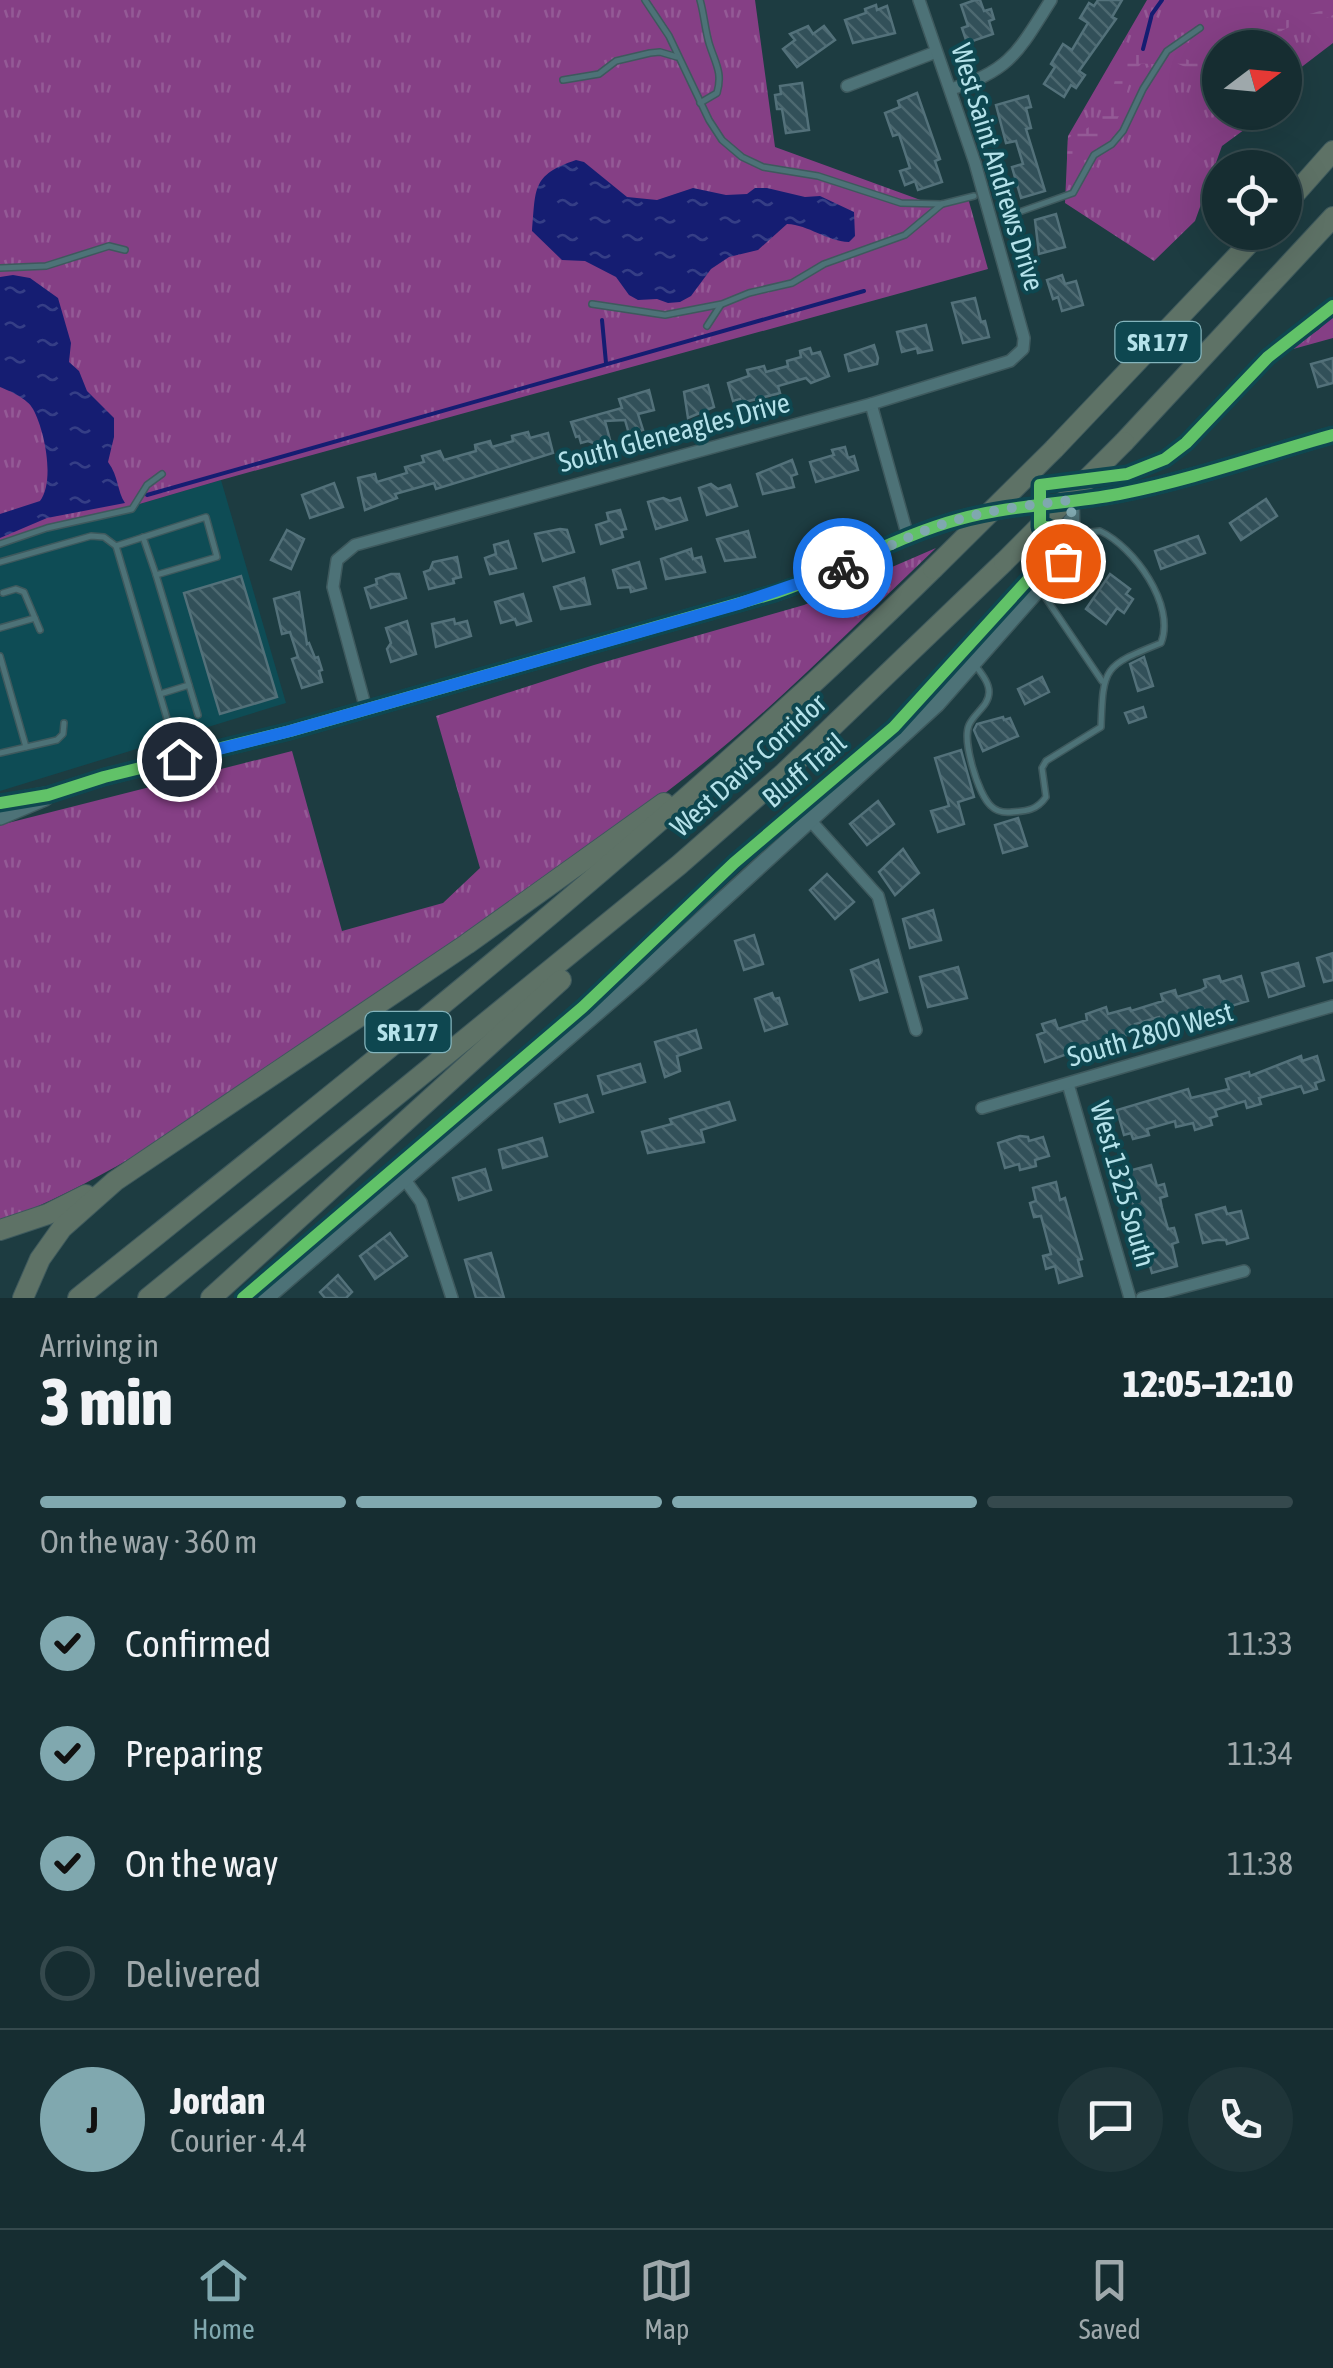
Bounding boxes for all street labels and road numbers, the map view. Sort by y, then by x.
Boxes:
street label: West Saint Andrews Drive [945,40,1051,294]
road number: SR 177 [1116,322,1200,362]
street label: South Gleneagles Drive [555,386,793,478]
street label: West Davis Corridor [664,686,833,843]
street label: Bluff Trail [756,726,852,814]
street label: South 2800 West [1064,995,1236,1073]
road number: SR 177 [366,1012,450,1052]
street label: West 1325 South [1084,1098,1162,1270]

